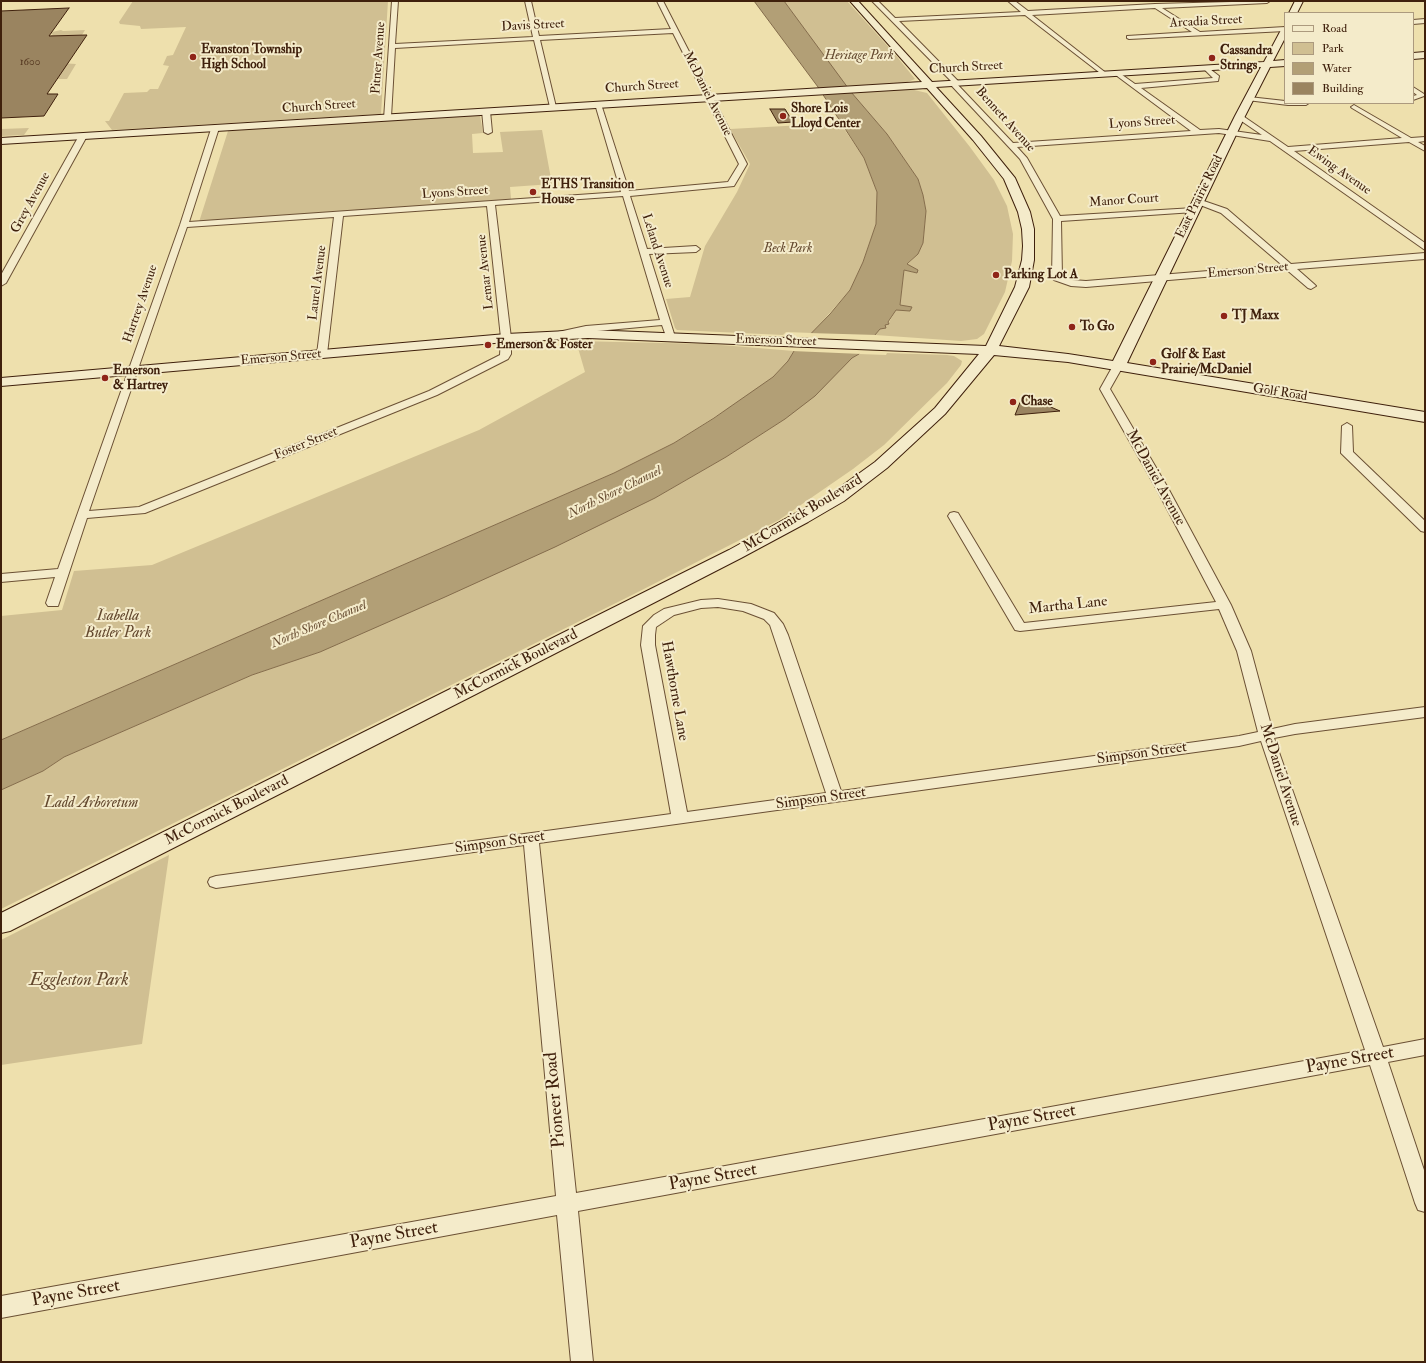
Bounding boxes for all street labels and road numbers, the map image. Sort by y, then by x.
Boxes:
street label: Arcadia Street [1169,12,1243,32]
street label: Davis Street [501,17,565,35]
street label: Pitner Avenue [369,21,389,95]
street label: McDaniel Avenue [679,49,735,139]
street label: Church Street [929,58,1003,78]
street label: Church Street [605,77,679,97]
street label: Bennett Avenue [972,84,1038,156]
street label: Church Street [282,97,356,117]
street label: Lyons Street [1108,113,1176,133]
street label: Ewing Avenue [1304,143,1374,199]
street label: East Prairie Road [1173,153,1227,241]
street label: Grey Avenue [8,170,54,236]
street label: Lyons Street [421,183,489,203]
street label: Manor Court [1089,191,1159,211]
street label: Leland Avenue [638,212,676,290]
street label: Lemar Avenue [474,234,498,310]
street label: Laurel Avenue [306,245,330,321]
street label: Emerson Street [1207,260,1289,282]
street label: Hartrey Avenue [120,263,162,345]
street label: Emerson Street [735,332,817,350]
street label: Emerson Street [240,347,322,369]
street label: Golf Road [1252,381,1308,405]
street label: Foster Street [272,424,340,464]
street label: McDaniel Avenue [1121,427,1189,529]
street label: McCormick Boulevard [740,471,866,557]
street label: Martha Lane [1028,593,1108,619]
street label: McCormick Boulevard [451,626,581,704]
street label: Hawthorne Lane [656,640,692,742]
street label: McDaniel Avenue [1255,721,1305,829]
street label: Simpson Street [1096,739,1188,769]
street label: McCormick Boulevard [162,772,292,850]
street label: Simpson Street [775,784,867,814]
street label: Simpson Street [454,828,546,858]
street label: Payne Street [1304,1043,1396,1079]
street label: Pioneer Road [541,1051,571,1149]
street label: Payne Street [986,1101,1078,1137]
street label: Payne Street [667,1160,759,1196]
street label: Payne Street [348,1218,440,1254]
street label: Payne Street [30,1276,122,1312]

